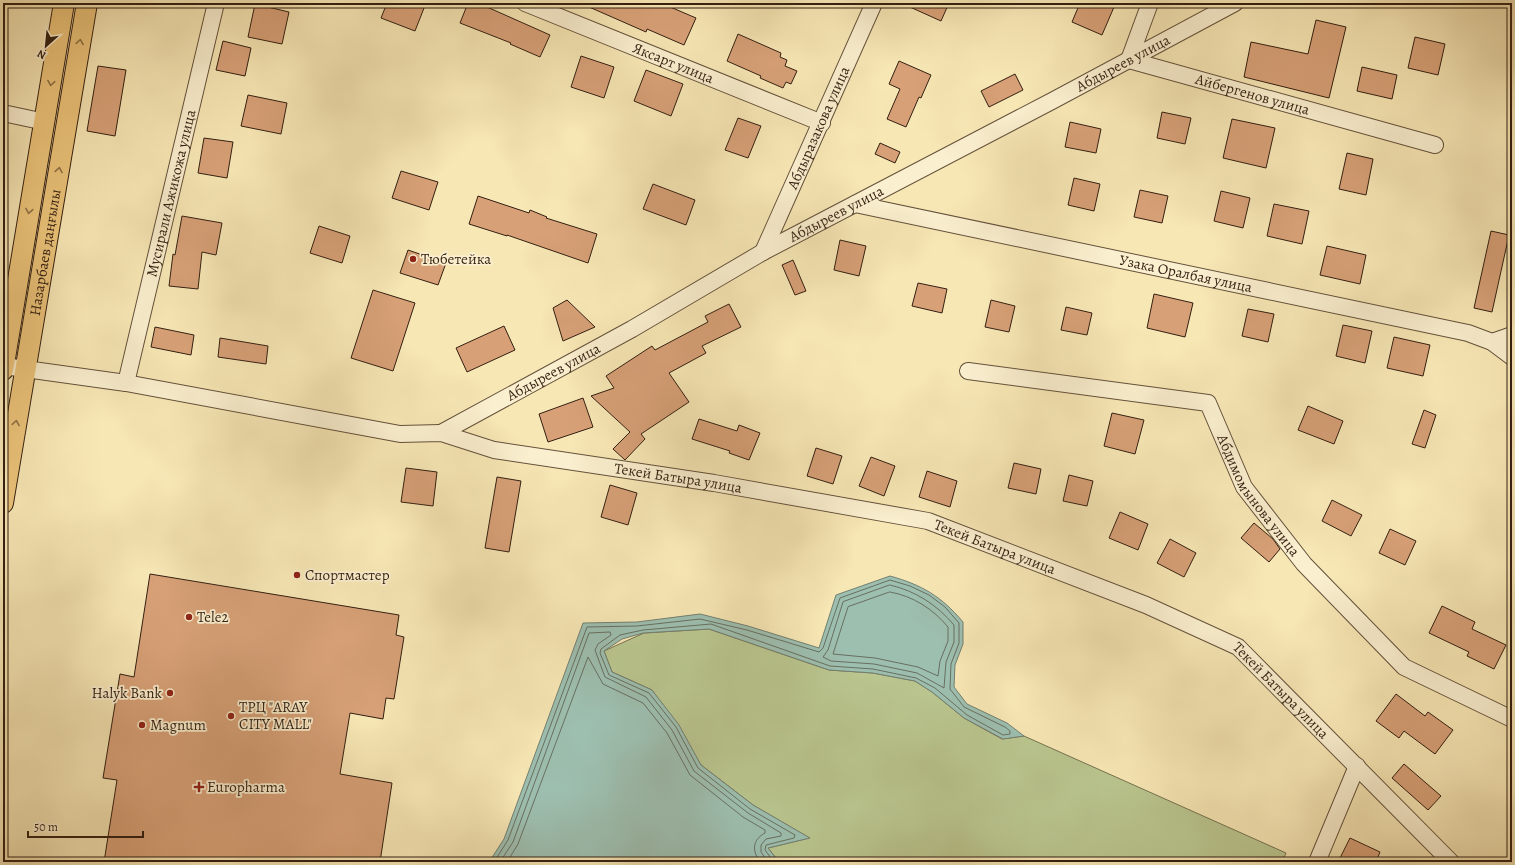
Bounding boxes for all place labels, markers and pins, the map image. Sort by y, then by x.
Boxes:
place label: Тюбетейка [421,249,491,269]
marker: Тюбетейка [408,254,418,264]
place label: Спортмастер [305,565,390,585]
marker: Спортмастер [292,570,302,580]
place label: Tele2 [197,607,229,627]
marker: Tele2 [184,612,194,622]
place label: Halyk Bank [92,683,163,703]
marker: Halyk Bank [165,688,175,698]
place label: ТРЦ "ARAY CITY MALL" [239,697,312,734]
marker: ТРЦ "ARAY CITY MALL" [226,711,236,721]
place label: Magnum [150,715,206,735]
marker: Magnum [137,720,147,730]
place label: Europharma [207,777,285,797]
marker: Europharma [194,782,204,792]

